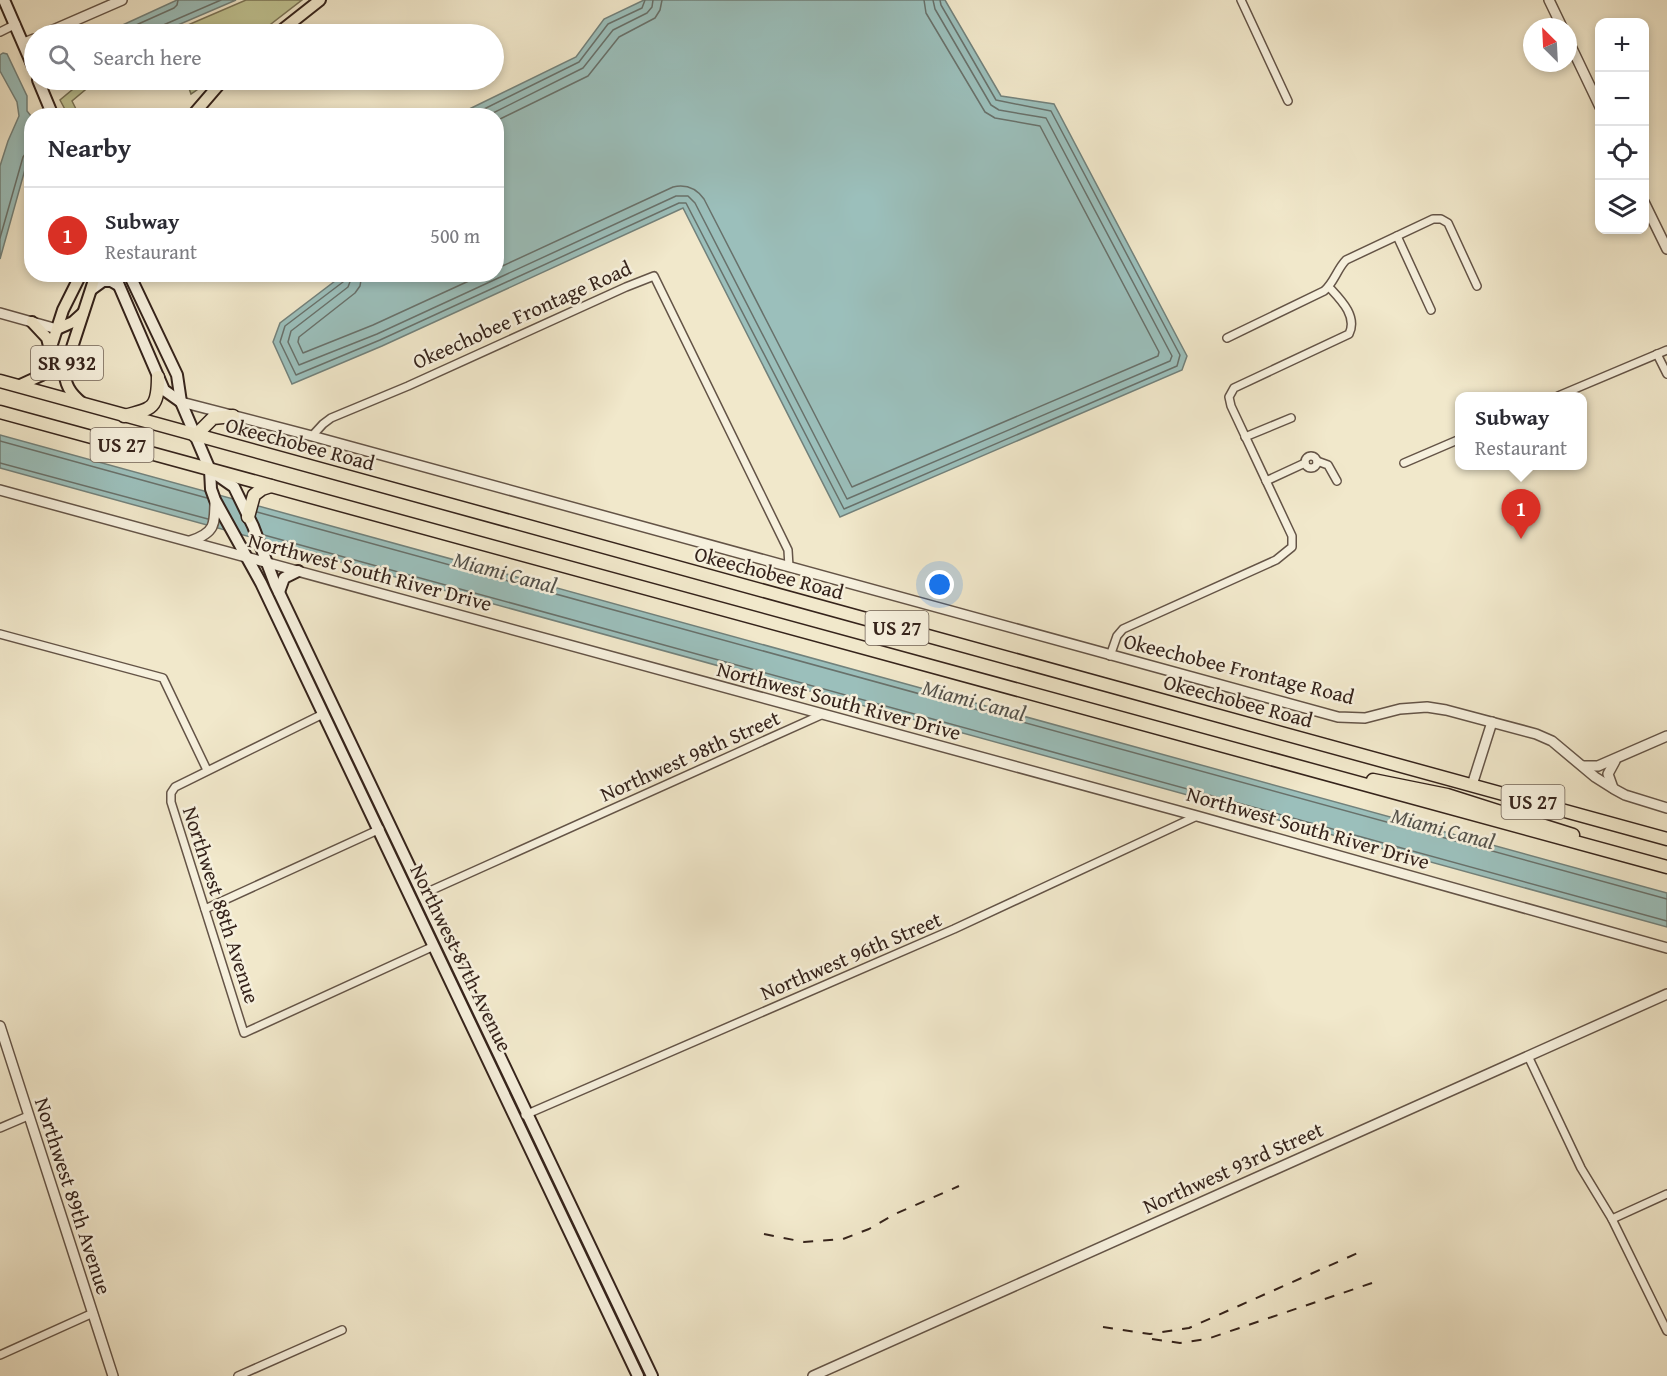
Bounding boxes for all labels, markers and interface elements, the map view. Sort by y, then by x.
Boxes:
north arrow [1523,18,1577,72]
map controls [1595,18,1649,234]
button: + [1595,18,1649,72]
search box [24,24,504,90]
icon: search [45,41,78,74]
text: Search here [93,41,202,73]
button: − [1595,72,1649,126]
button: locate [1595,126,1649,180]
text: Nearby [48,128,131,167]
button: layers [1595,180,1649,234]
text: Subway [105,205,179,237]
text: 1 [62,221,73,250]
text: 500 m [430,221,480,250]
text: Restaurant [105,237,197,266]
street label: Okeechobee Frontage Road [407,252,637,377]
road number: SR 932 [31,346,103,380]
popup [1455,392,1587,470]
text: Subway [1475,401,1549,433]
street label: Okeechobee Road [222,409,379,479]
road number: US 27 [90,428,154,462]
text: Restaurant [1475,433,1567,462]
pin: 1 [1502,490,1540,539]
street label: Northwest South River Drive [245,524,496,619]
street label: Okeechobee Road [691,538,848,608]
water label: Miami Canal [450,543,560,601]
your location [925,570,954,599]
road number: US 27 [866,611,928,645]
street label: Okeechobee Frontage Road [1121,625,1358,712]
street label: Northwest South River Drive [714,653,965,748]
street label: Okeechobee Road [1160,666,1317,736]
water label: Miami Canal [919,671,1029,729]
street label: Northwest 98th Street [595,702,785,809]
street label: Northwest South River Drive [1183,778,1433,877]
road number: US 27 [1502,785,1564,819]
water label: Miami Canal [1388,799,1498,857]
street label: Northwest 88th Avenue [175,802,268,1008]
street label: Northwest 87th Avenue [402,859,521,1057]
street label: Northwest 96th Street [755,903,947,1008]
street label: Northwest 89th Avenue [27,1093,120,1299]
street label: Northwest 93rd Street [1138,1114,1329,1221]

